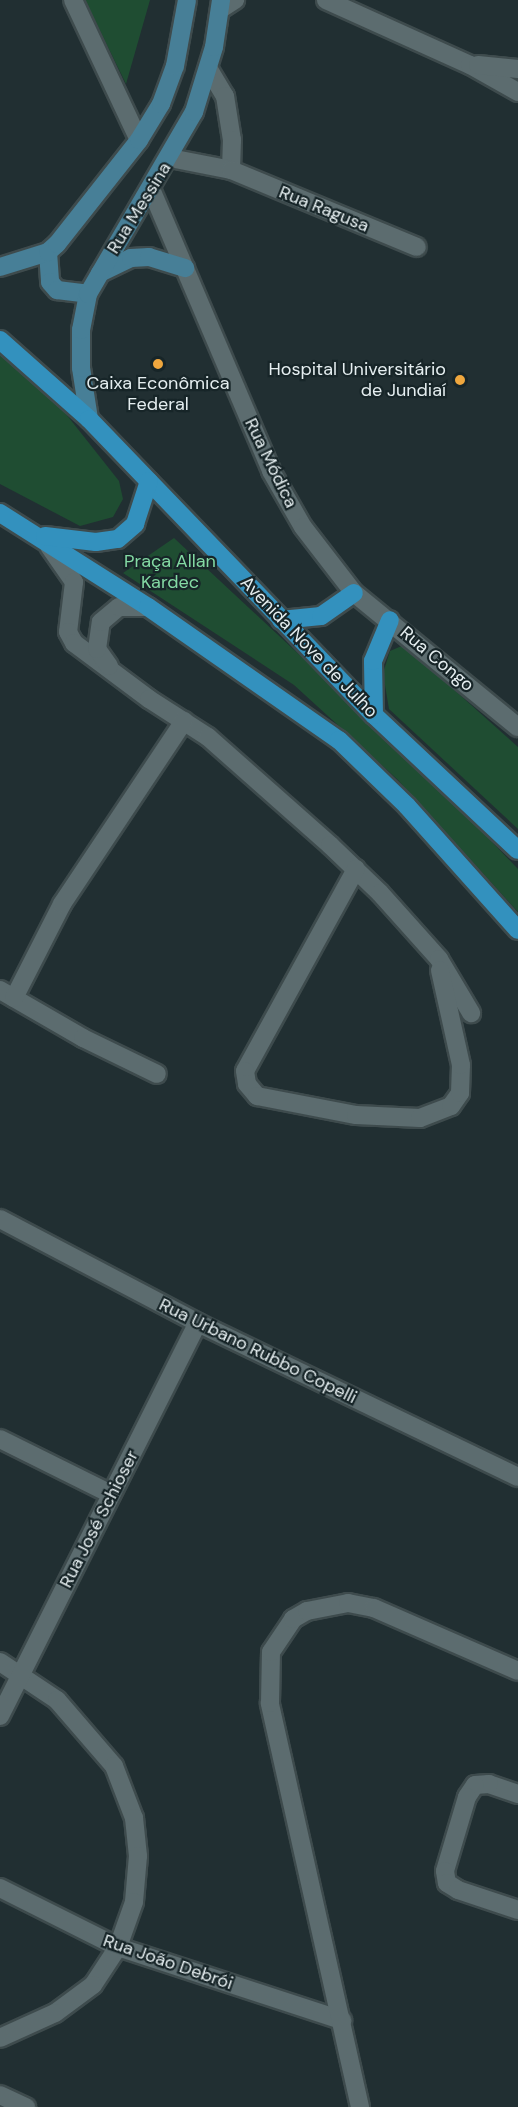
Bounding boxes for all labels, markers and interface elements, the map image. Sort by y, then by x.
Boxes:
street label: Rua Messina [102,158,176,258]
street label: Rua Ragusa [276,181,372,237]
marker: Caixa Econômica Federal [151,357,165,371]
place label: Hospital Universitário de Jundiaí [269,359,446,401]
marker: Hospital Universitário de Jundiaí [451,371,469,389]
place label: Caixa Econômica Federal [86,373,230,416]
street label: Rua Módica [240,415,302,511]
park label: Praça Allan Kardec [124,551,216,594]
street label: Avenida Nove de Julho [236,572,382,722]
street label: Rua Congo [396,622,478,696]
street label: Rua Urbano Rubbo Copelli [156,1294,360,1408]
street label: Rua José Schioser [55,1447,143,1591]
street label: Rua João Debrói [100,1930,236,1994]

